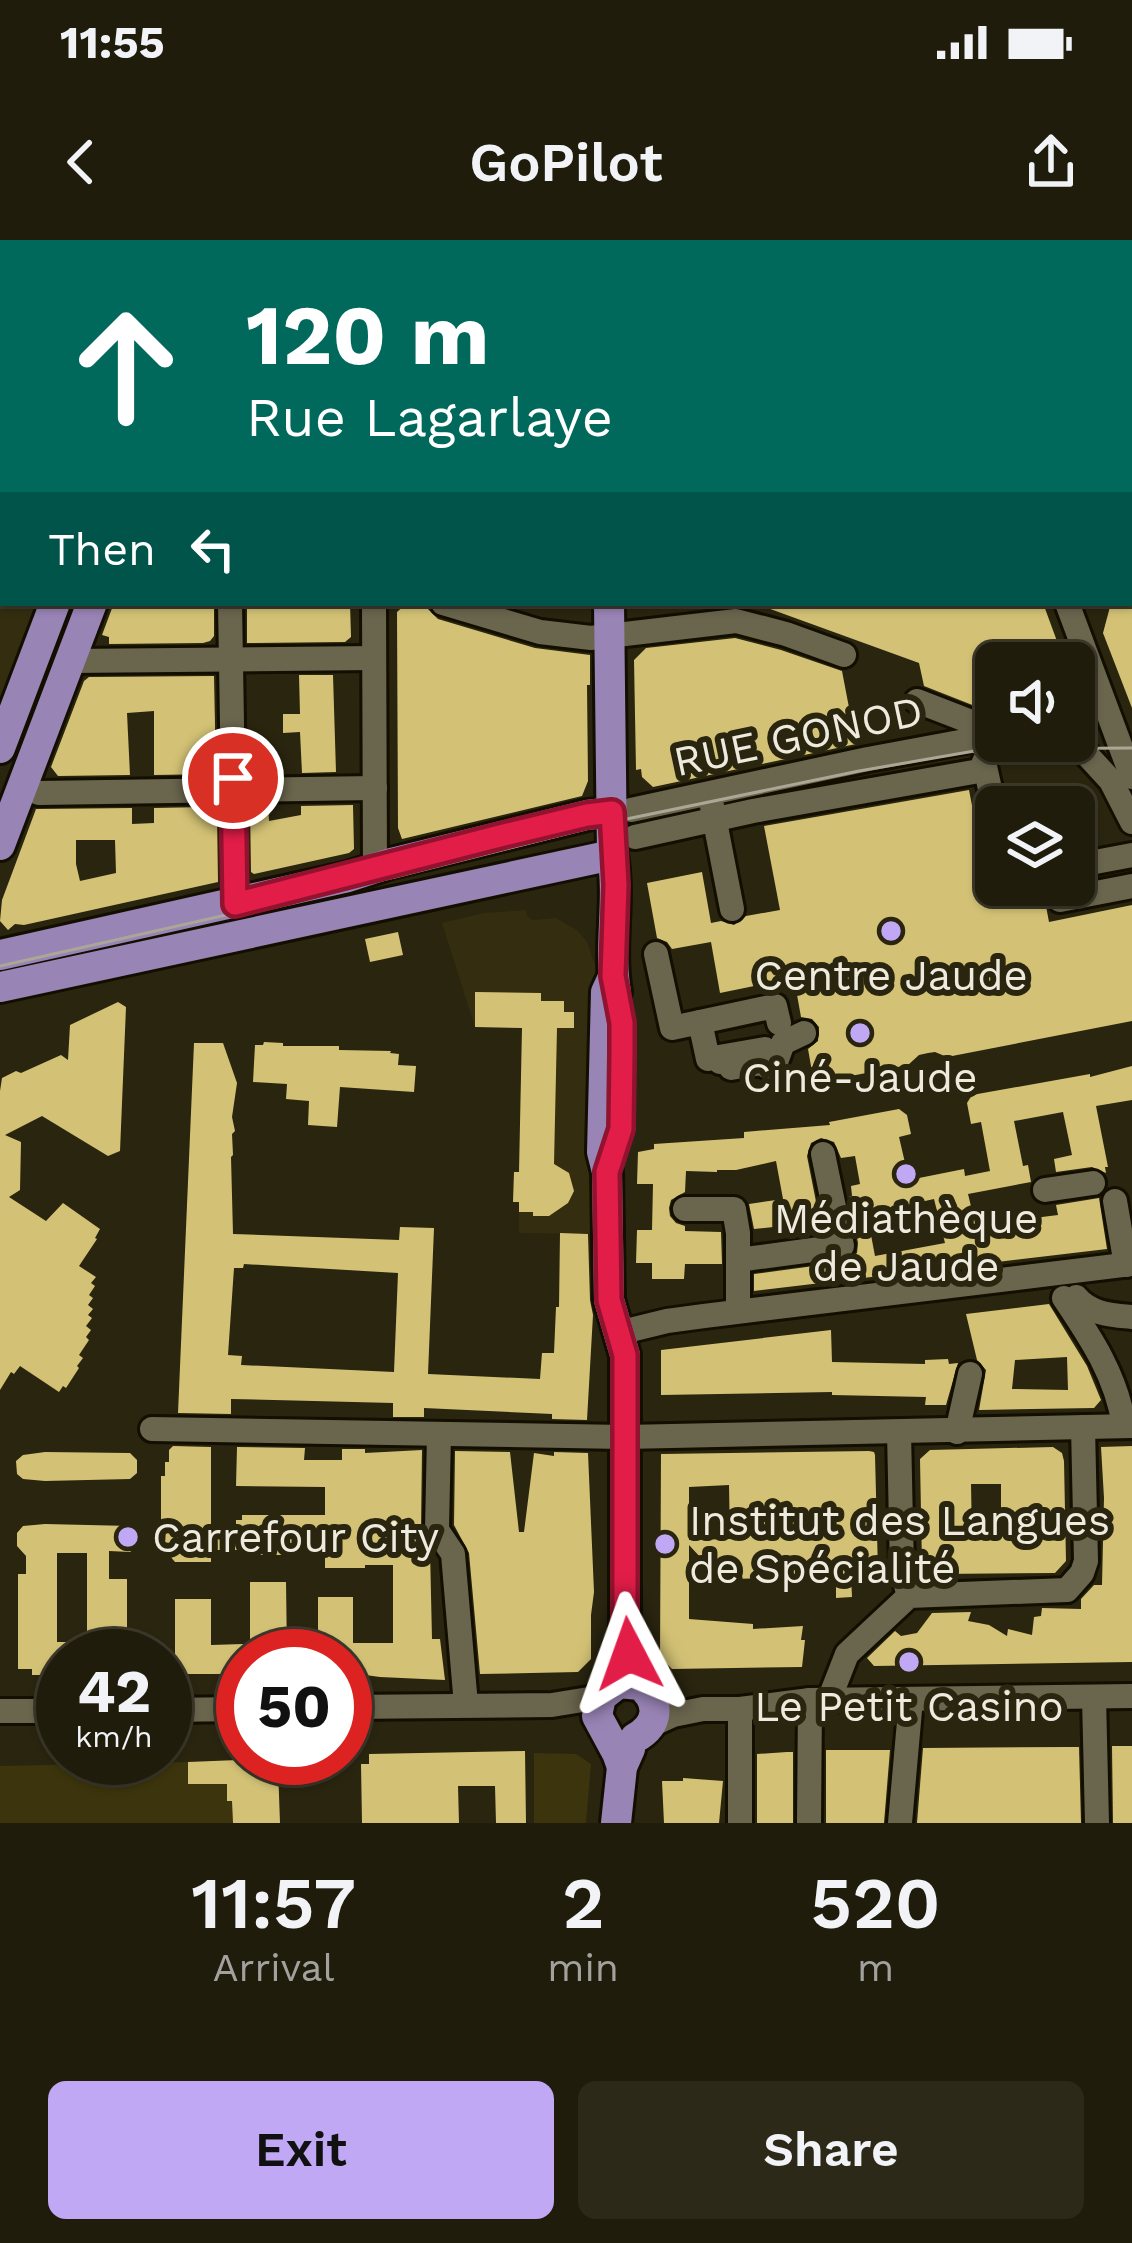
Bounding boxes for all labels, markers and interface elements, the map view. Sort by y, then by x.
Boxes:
text: 11:55 [60,16,165,69]
icon: back [48,129,114,195]
icon: share [1018,129,1084,195]
text: GoPilot [469,131,663,194]
text: 120 m [246,286,489,384]
icon: ahead [48,288,204,444]
text: Rue Lagarlaye [246,386,613,449]
icon: left [180,516,246,582]
text: Then [48,523,156,576]
map controls [975,642,1095,906]
button: sound [975,642,1095,762]
street label: RUE GONOD [669,686,927,786]
pin [182,727,284,829]
icon: arrive [200,745,266,811]
button: layers [975,786,1095,906]
marker: Centre Jaude [878,918,904,944]
place label: Centre Jaude [754,951,1028,1000]
marker: Ciné-Jaude [847,1020,873,1046]
place label: Ciné-Jaude [743,1053,977,1102]
marker: Médiathèque de Jaude [893,1161,919,1187]
place label: Médiathèque de Jaude [774,1194,1038,1291]
place label: Institut des Langues de Spécialité [689,1496,1110,1593]
place label: Carrefour City [152,1513,439,1562]
marker: Carrefour City [115,1524,141,1550]
marker: Institut des Langues de Spécialité [652,1531,678,1557]
position arrow [566,1591,692,1717]
speed limit sign: 50 [216,1629,372,1785]
marker: Le Petit Casino [896,1649,922,1675]
text: 42 [77,1656,151,1727]
place label: Le Petit Casino [754,1682,1064,1731]
text: km/h [75,1719,153,1754]
text: 11:57 [191,1861,356,1945]
text: 2 [562,1861,604,1945]
text: 520 [810,1861,941,1945]
text: Arrival [213,1945,335,1990]
text: min [547,1945,619,1990]
text: m [857,1945,894,1990]
button: Exit [48,2081,554,2219]
button: Share [578,2081,1084,2219]

